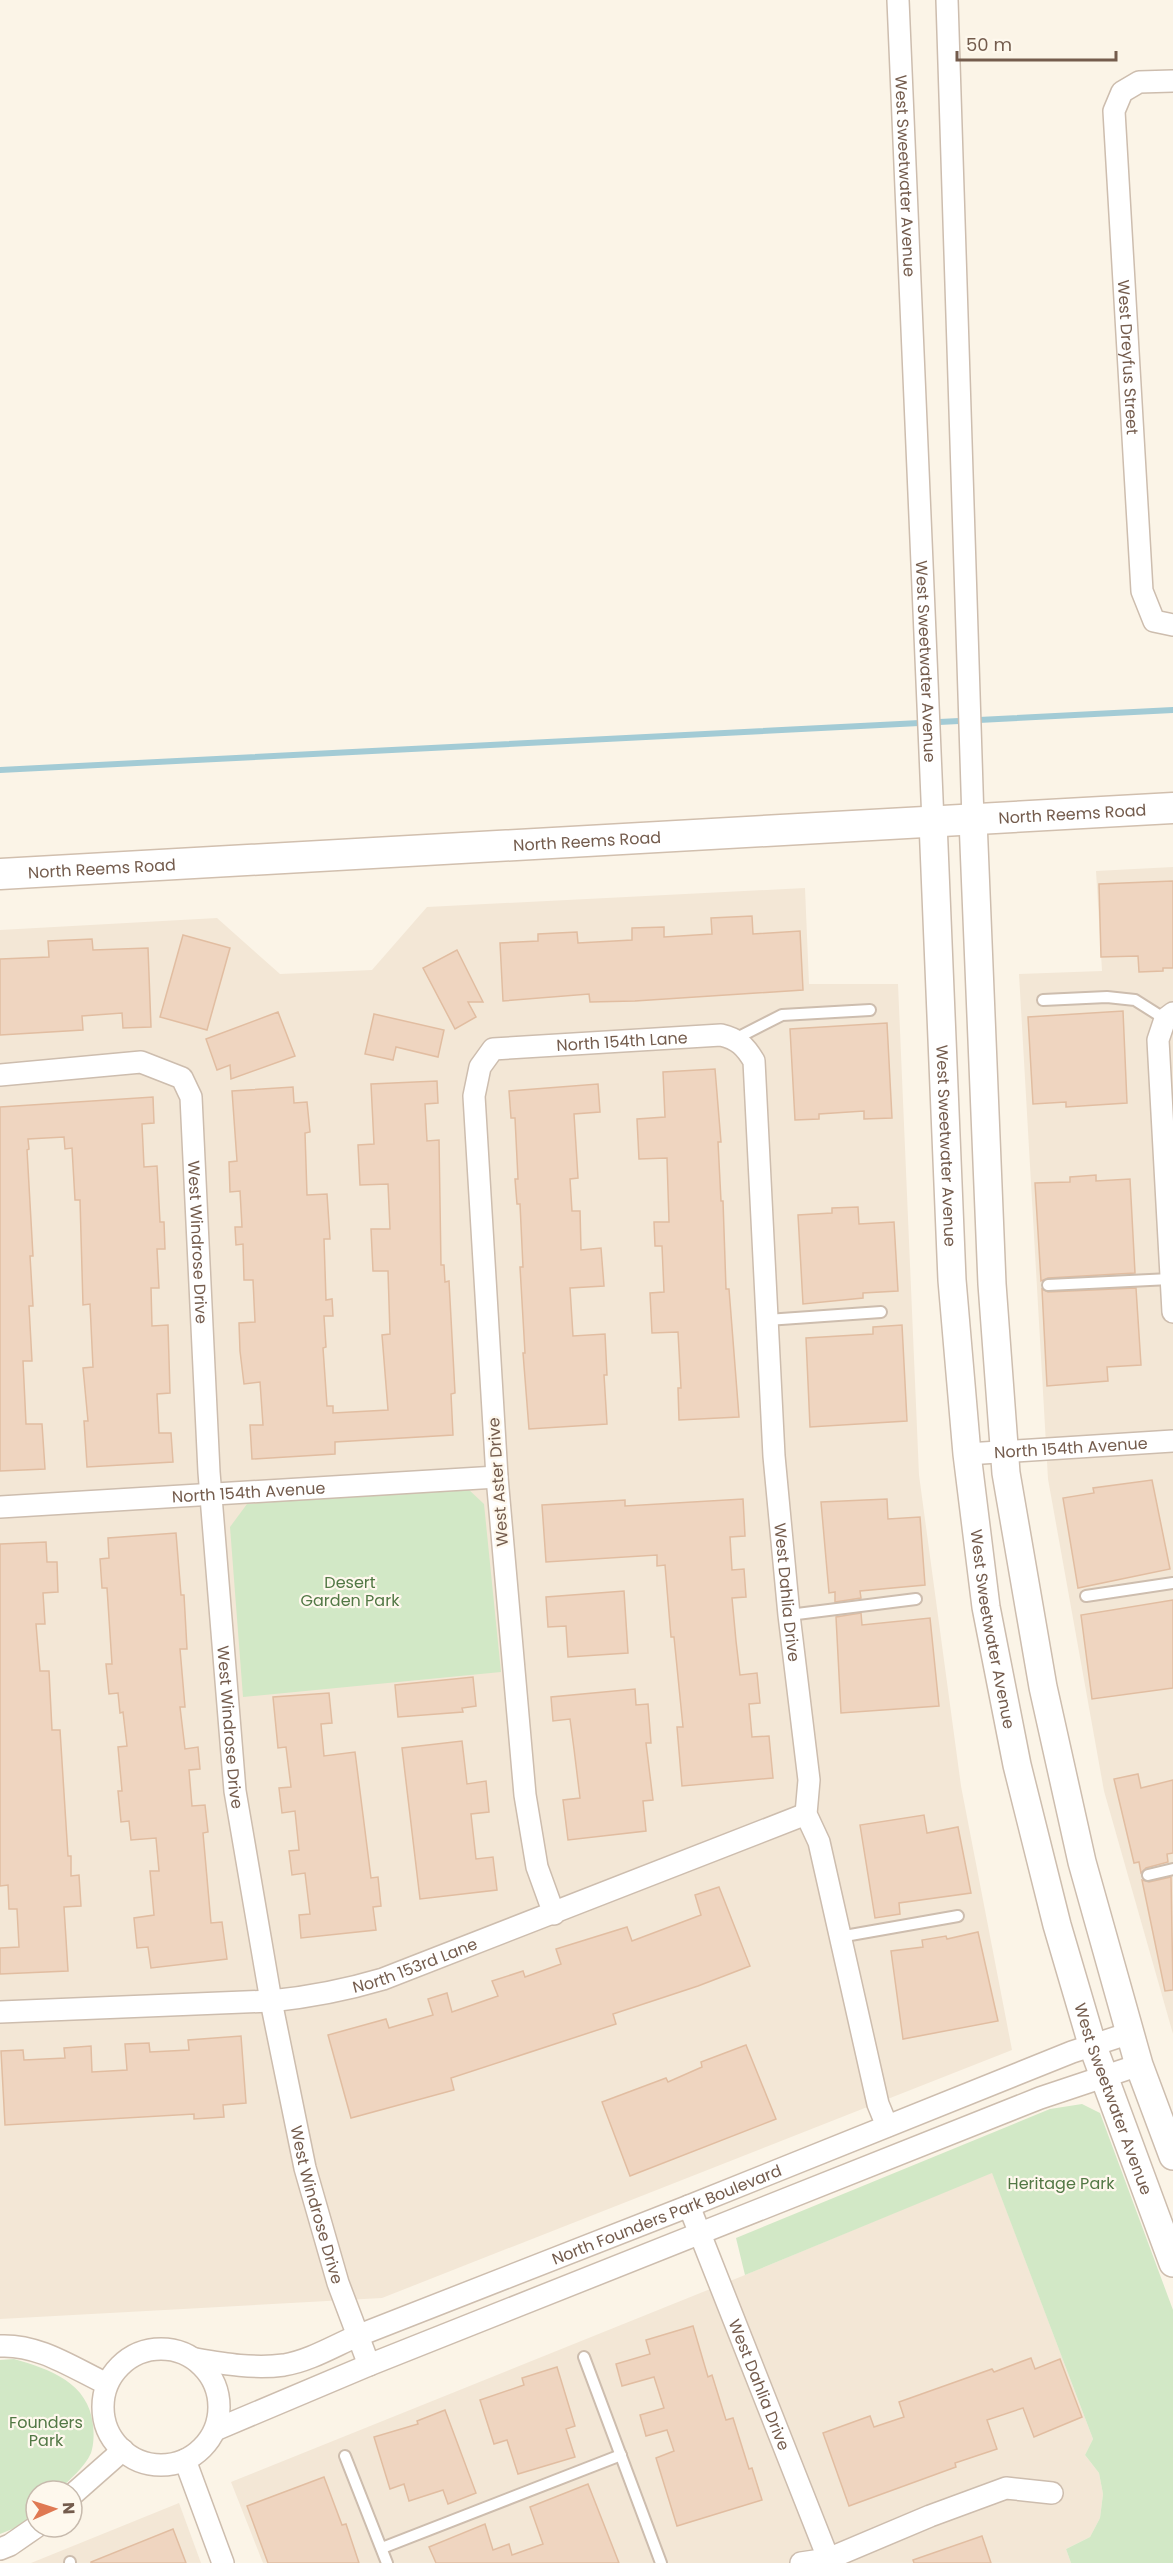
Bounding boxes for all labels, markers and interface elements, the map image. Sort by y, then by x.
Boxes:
scale bar [957,24,1116,62]
text: 50 m [966,32,1012,57]
street label: West Sweetwater Avenue [890,74,921,277]
street label: West Dreyfus Street [1112,279,1144,436]
street label: West Sweetwater Avenue [910,560,942,763]
street label: North Reems Road [998,798,1147,829]
street label: North Reems Road [512,825,662,857]
street label: North Reems Road [27,853,176,884]
street label: North 154th Lane [556,1026,688,1057]
street label: West Sweetwater Avenue [931,1044,962,1247]
street label: West Windrose Drive [183,1160,213,1325]
street label: West Aster Drive [482,1417,514,1547]
street label: North 154th Avenue [993,1431,1148,1464]
street label: North 154th Avenue [171,1476,326,1508]
street label: West Dahlia Drive [769,1522,806,1663]
street label: West Sweetwater Avenue [965,1528,1021,1731]
park label: Desert Garden Park [301,1571,400,1612]
street label: West Windrose Drive [212,1645,249,1810]
street label: North 153rd Lane [350,1932,481,1998]
street label: West Sweetwater Avenue [1069,2000,1158,2198]
street label: West Windrose Drive [285,2123,349,2287]
street label: North Founders Park Boulevard [548,2158,785,2270]
park label: Heritage Park [1008,2172,1115,2195]
street label: West Dahlia Drive [723,2315,796,2454]
park label: Founders Park [9,2411,83,2452]
north arrow [24,2479,84,2539]
text: N [57,2502,80,2515]

